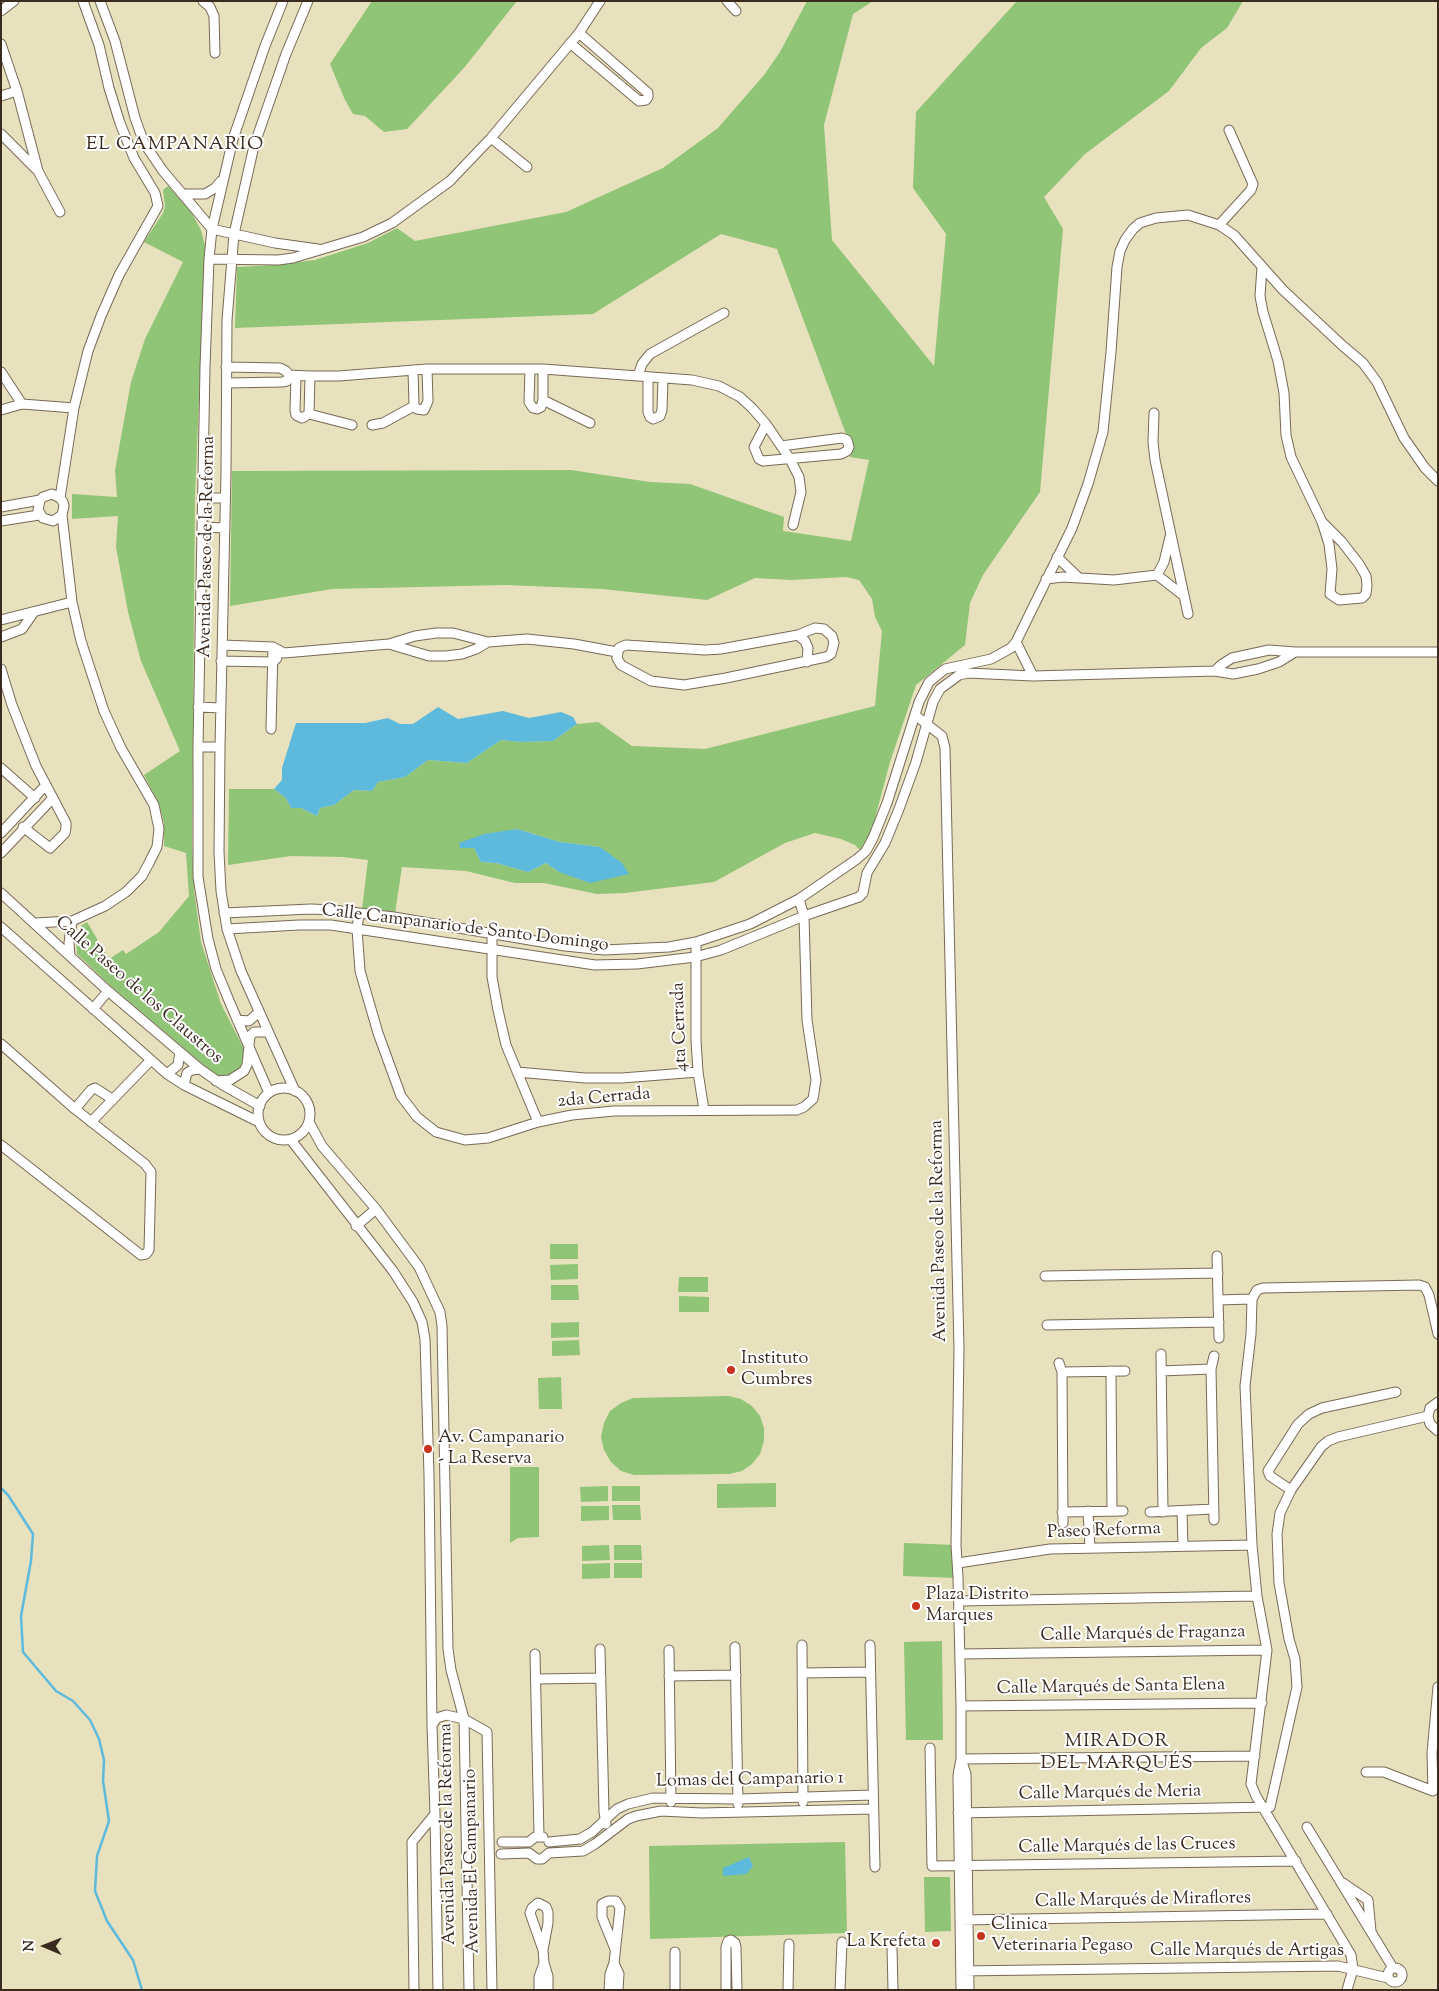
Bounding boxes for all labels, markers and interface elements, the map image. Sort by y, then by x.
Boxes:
district label: EL CAMPANARIO [84,135,266,157]
street label: Avenida Paseo de la Reforma [195,436,221,658]
street label: Calle Campanario de Santo Domingo [320,901,610,957]
street label: Calle Paseo de los Claustros [50,912,226,1070]
street label: 4ta Cerrada [669,982,693,1072]
street label: 2da Cerrada [557,1084,651,1114]
street label: Avenida Paseo de la Reforma [927,1120,953,1342]
place label: Instituto Cumbres [741,1349,812,1392]
marker: Instituto Cumbres [725,1364,737,1376]
place label: Av. Campanario - La Reserva [438,1428,564,1470]
marker: Av. Campanario - La Reserva [422,1443,434,1455]
street label: Paseo Reforma [1047,1519,1161,1545]
place label: Plaza Distrito Marques [926,1585,1029,1628]
marker: Plaza Distrito Marques [910,1600,922,1612]
street label: Calle Marqués de Fraganza [1040,1622,1246,1648]
street label: Calle Marqués de Santa Elena [997,1675,1225,1701]
street label: Avenida Paseo de la Reforma [436,1723,462,1945]
district label: MIRADOR DEL MARQUÉS [1039,1732,1195,1776]
street label: Avenida El Campanario [461,1769,485,1953]
street label: Lomas del Campanario 1 [656,1769,844,1793]
street label: Calle Marqués de Meria [1019,1782,1201,1806]
street label: Calle Marqués de las Cruces [1018,1834,1236,1860]
street label: Calle Marqués de Miraflores [1035,1888,1251,1914]
place label: Clinica Veterinaria Pegaso [991,1915,1133,1958]
north arrow [20,1921,70,1971]
marker: Clinica Veterinaria Pegaso [975,1930,987,1942]
place label: La Krefeta [847,1932,926,1954]
marker: La Krefeta [930,1937,942,1949]
text: N [20,1940,40,1952]
street label: Calle Marqués de Artigas [1150,1941,1344,1963]

